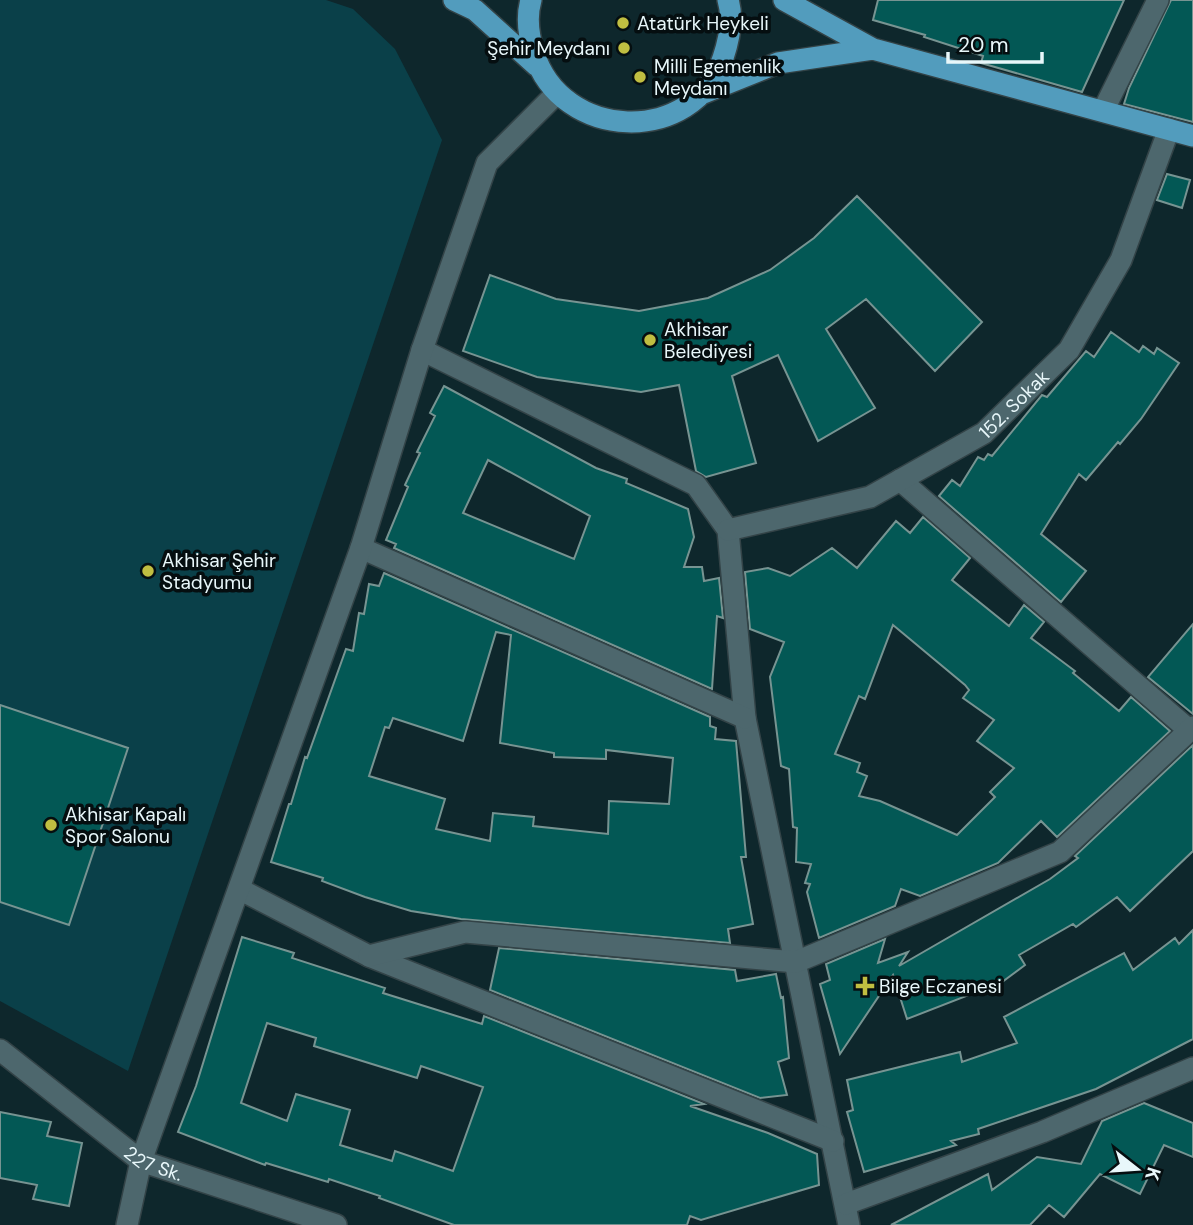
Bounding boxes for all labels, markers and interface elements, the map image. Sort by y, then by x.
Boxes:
place label: Atatürk Heykeli [637,11,769,36]
marker: Atatürk Heykeli [615,15,631,31]
scale bar [948,21,1042,65]
text: 20 m [958,31,1009,59]
place label: Şehir Meydanı [487,36,610,61]
marker: Şehir Meydanı [616,40,632,56]
place label: Milli Egemenlik Meydanı [654,54,782,101]
marker: Milli Egemenlik Meydanı [632,69,648,85]
place label: Akhisar Belediyesi [664,317,752,364]
marker: Akhisar Belediyesi [642,332,658,348]
street label: 152. Sokak [973,364,1054,444]
place label: Akhisar Şehir Stadyumu [162,548,276,595]
marker: Akhisar Şehir Stadyumu [140,563,156,579]
place label: Akhisar Kapalı Spor Salonu [65,802,186,849]
marker: Akhisar Kapalı Spor Salonu [43,817,59,833]
place label: Bilge Eczanesi [879,974,1002,999]
marker: Bilge Eczanesi [857,978,873,994]
north arrow [1102,1134,1172,1204]
street label: 227 Sk. [119,1140,186,1186]
text: K [1139,1164,1167,1183]

